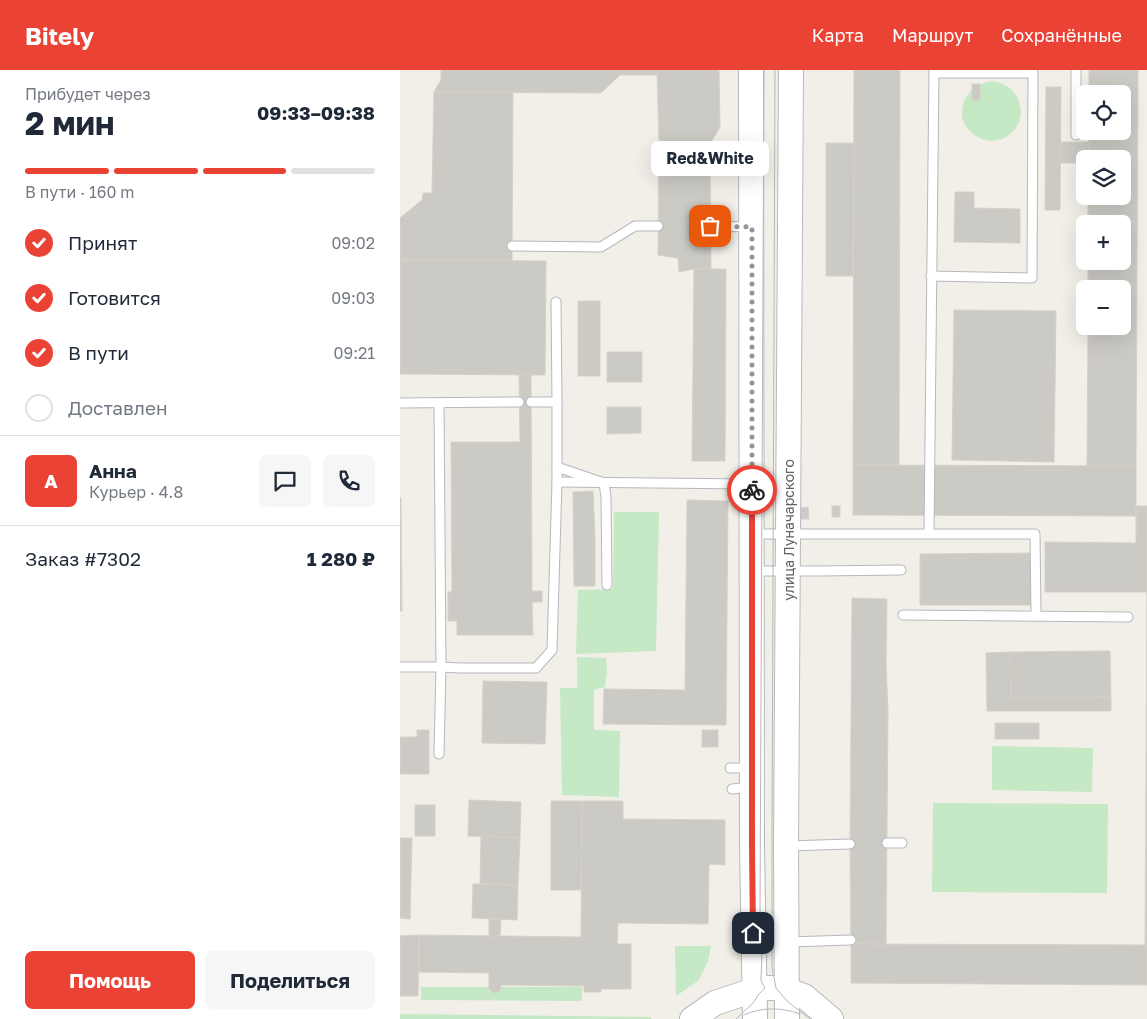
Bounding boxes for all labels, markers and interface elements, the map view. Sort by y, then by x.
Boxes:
text: Bitely [25,21,94,50]
text: Карта [812,24,864,46]
text: Маршрут [892,24,973,46]
text: Сохранённые [1001,24,1122,46]
text: Прибудет через [25,84,151,104]
map controls [1076,85,1131,335]
button: locate [1076,85,1131,140]
text: 09:33–09:38 [257,101,375,124]
text: 2 мин [25,104,115,142]
callout: Red&White [651,141,769,176]
text: Red&White [666,148,754,168]
button: layers [1076,150,1131,205]
text: В пути · 160 m [25,182,135,202]
pin [689,205,731,247]
icon: bag [696,212,724,240]
button: + [1076,215,1131,270]
icon: check [25,229,53,257]
text: Принят [68,231,137,254]
text: 09:02 [331,233,375,253]
button: − [1076,280,1131,335]
icon: check [25,284,53,312]
text: Готовится [68,286,161,309]
text: 09:03 [331,288,375,308]
icon: check [25,339,53,367]
text: В пути [68,341,129,364]
text: 09:21 [334,343,375,363]
text: Доставлен [68,396,168,419]
button: chat [259,455,311,507]
button: phone [323,455,375,507]
text: Анна [89,459,137,482]
street label: улица Луначарского [780,459,797,601]
courier [727,465,777,515]
text: А [44,469,58,492]
icon: bike [738,476,766,504]
text: Курьер · 4.8 [89,482,183,502]
text: Заказ #7302 [25,547,141,570]
text: 1 280 ₽ [307,547,375,570]
pin [732,912,774,954]
icon: home [739,919,767,947]
button: Помощь [25,951,195,1009]
button: Поделиться [205,951,375,1009]

